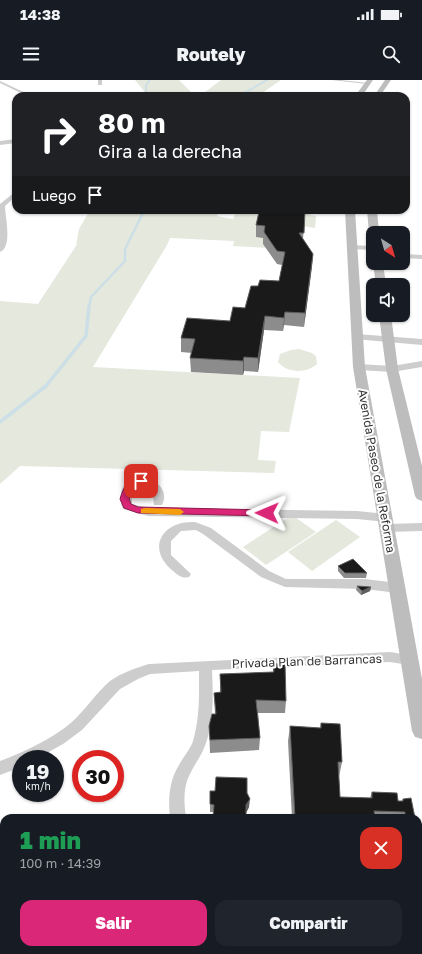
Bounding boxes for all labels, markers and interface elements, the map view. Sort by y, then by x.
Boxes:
text: 14:38 [20,5,61,23]
icon: menu [20,43,42,65]
text: Routely [177,43,245,65]
icon: search [380,43,402,65]
text: 80 m [98,106,166,139]
icon: right [32,108,84,160]
text: Gira a la derecha [98,140,242,162]
icon: arrive [84,184,106,206]
text: Luego [32,186,76,204]
north arrow [366,226,410,270]
map controls [366,226,410,322]
button: sound [366,278,410,322]
street label: Avenida Paseo de la Reforma [355,388,399,554]
pin [124,464,158,498]
icon: arrive [130,470,152,492]
position arrow [246,492,288,534]
street label: Privada Plan de Barrancas [232,651,382,671]
speed limit sign: 30 [72,750,124,802]
text: 19 [26,759,49,783]
text: km/h [25,780,51,792]
text: 1 min [20,825,81,854]
button: close [360,827,402,869]
text: 100 m · 14:39 [20,855,101,871]
button: Salir [20,900,207,946]
button: Compartir [215,900,402,946]

